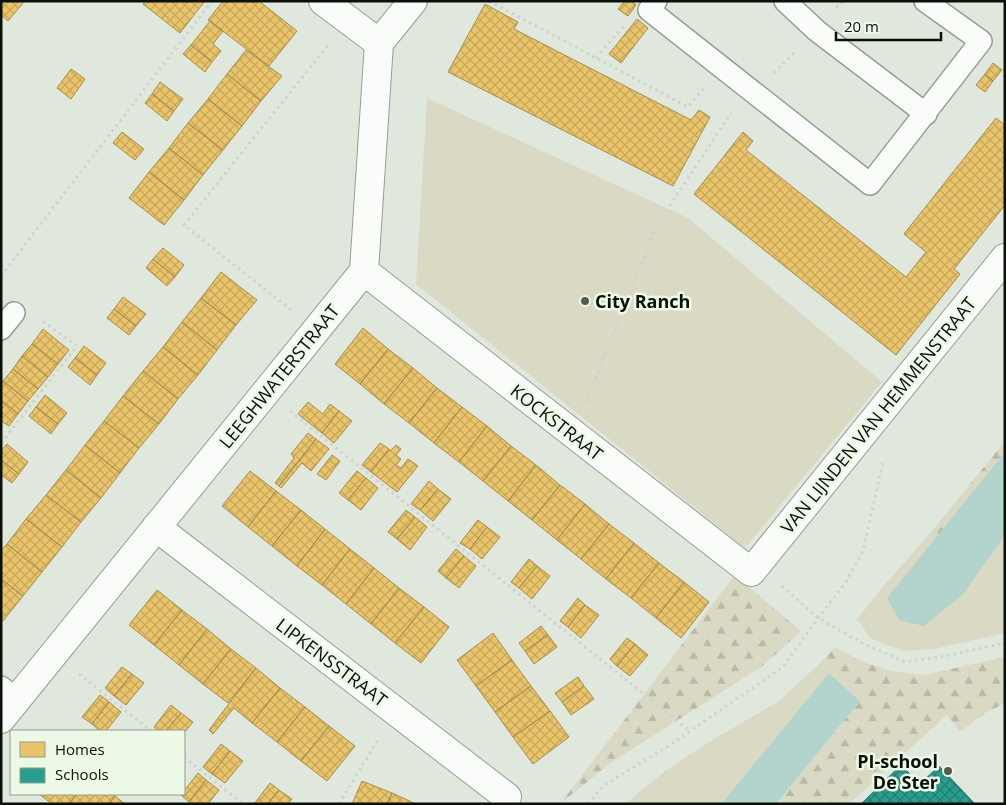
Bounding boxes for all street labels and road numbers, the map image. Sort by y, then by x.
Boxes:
street label: VAN LIJNDEN VAN HEMMENSTRAAT [775,292,981,538]
street label: LEEGHWATERSTRAAT [214,299,345,453]
street label: KOCKSTRAAT [506,378,608,466]
street label: LIPKENSSTRAAT [272,612,393,712]

